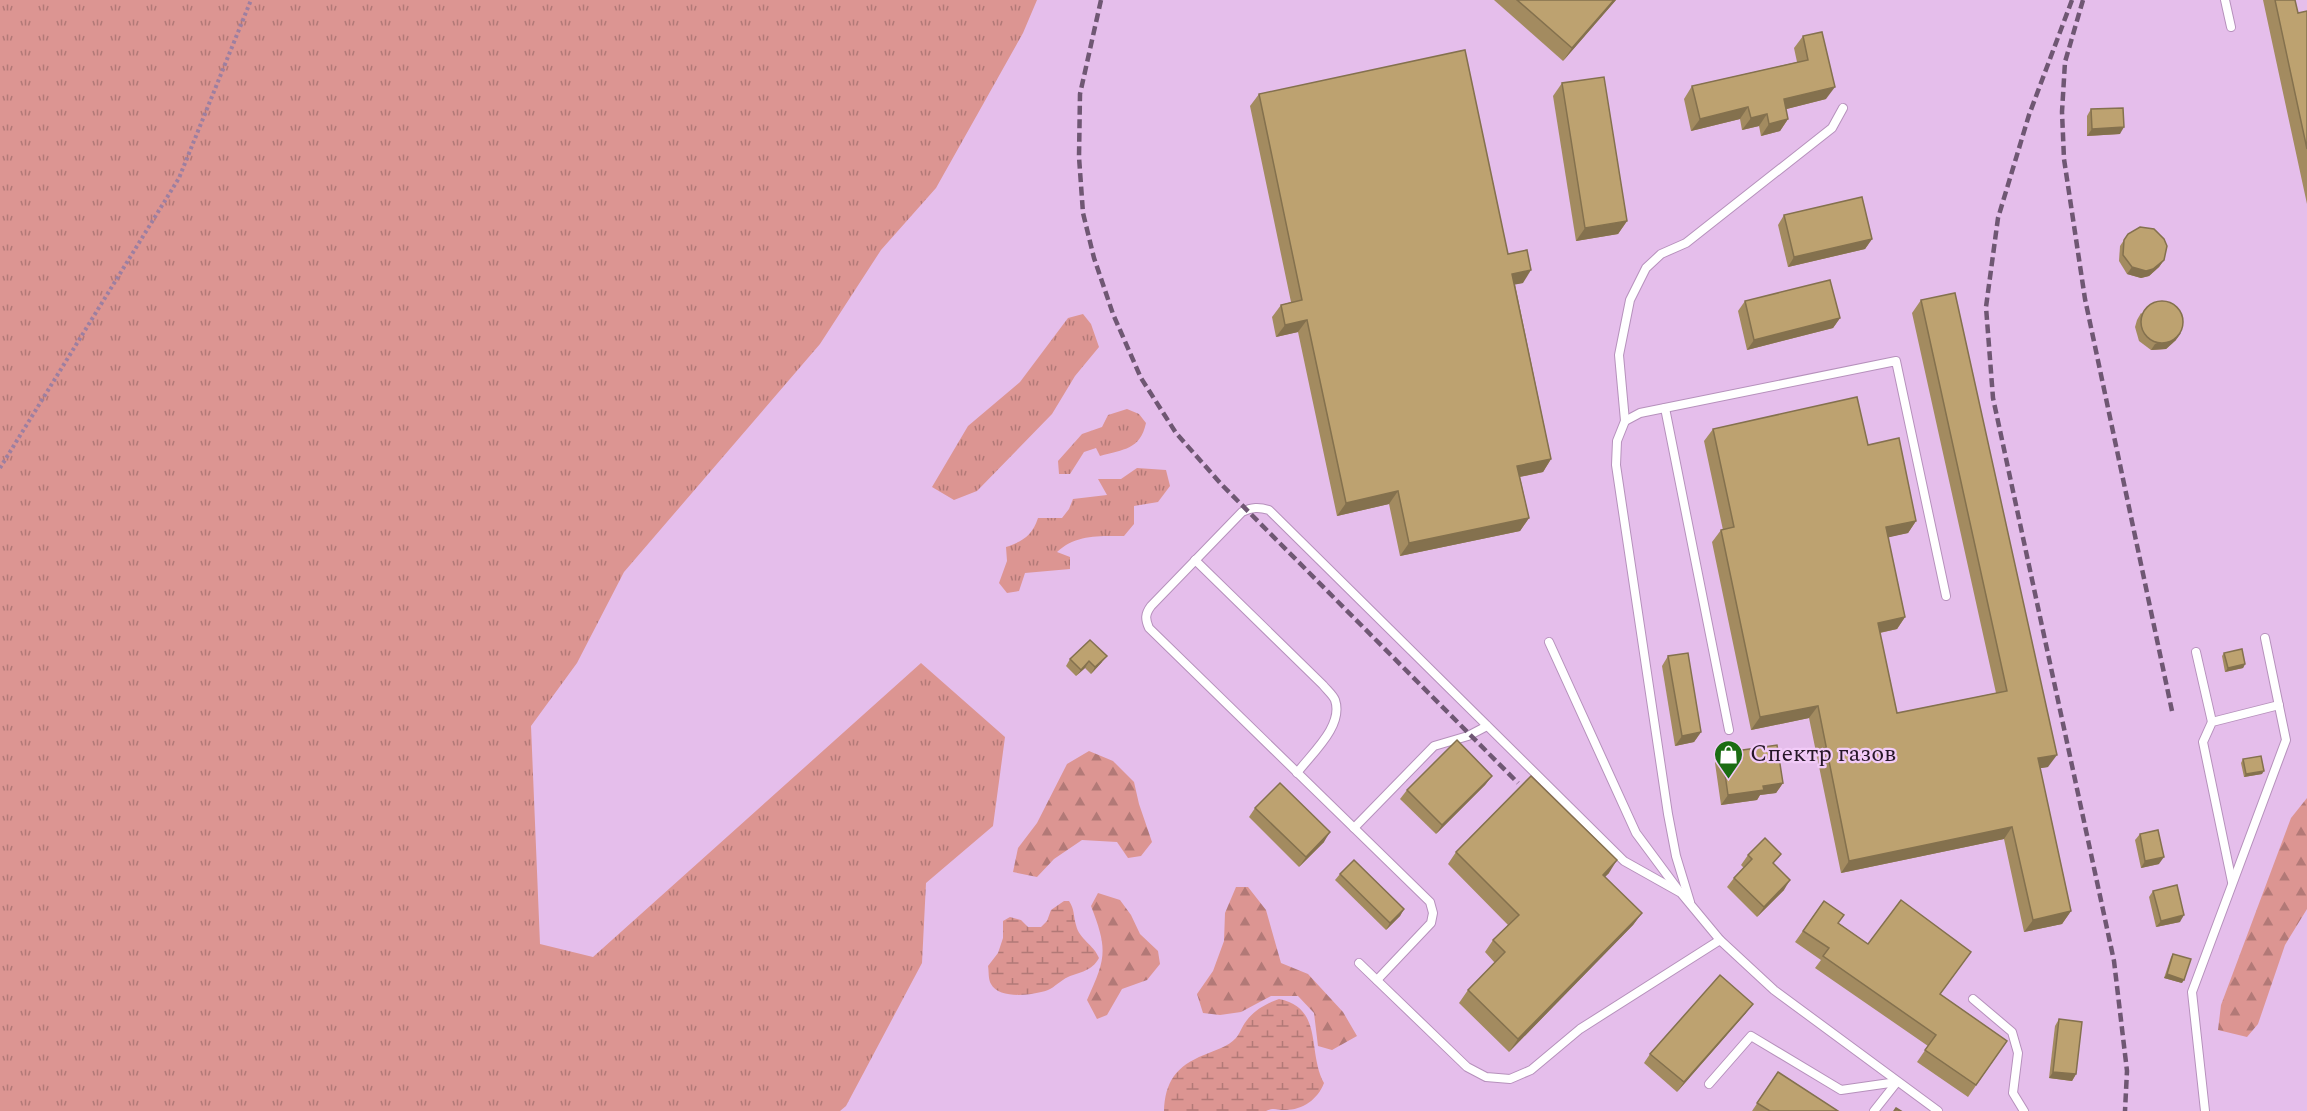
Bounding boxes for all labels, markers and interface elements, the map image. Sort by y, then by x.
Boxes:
place label: Спектр газов [1750,736,1896,772]
shop icon: Спектр газов [1713,738,1745,780]

